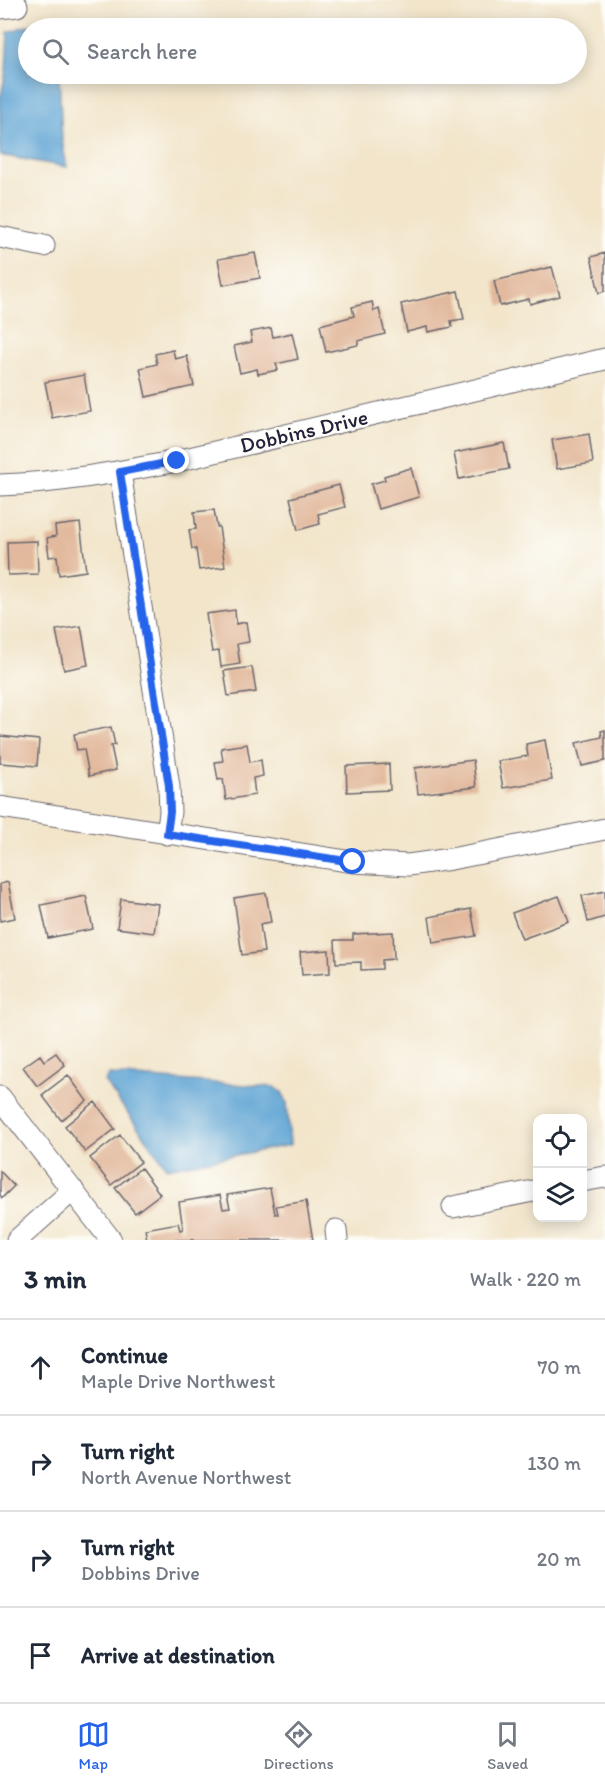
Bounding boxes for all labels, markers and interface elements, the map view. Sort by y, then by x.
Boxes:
search box [18,18,587,84]
icon: search [39,35,72,68]
text: Search here [87,38,197,65]
street label: Dobbins Drive [237,403,371,459]
route end [163,447,189,473]
route start [339,848,365,874]
map controls [533,1114,587,1222]
button: locate [533,1114,587,1168]
button: layers [533,1168,587,1222]
text: 3 min [24,1263,86,1295]
text: Walk · 220 m [470,1267,581,1291]
text: Continue [81,1342,168,1369]
icon: ahead [24,1351,57,1384]
text: 70 m [537,1355,581,1379]
text: Maple Drive Northwest [81,1369,276,1393]
text: Turn right [81,1438,175,1465]
icon: right [24,1447,57,1480]
text: 130 m [527,1451,581,1475]
text: North Avenue Northwest [81,1465,291,1489]
text: Turn right [81,1534,175,1561]
icon: right [24,1543,57,1576]
text: 20 m [537,1547,581,1571]
text: Dobbins Drive [81,1561,200,1585]
icon: arrive [24,1639,57,1672]
text: Arrive at destination [81,1642,275,1669]
tab: Map [77,1718,110,1773]
tab: Directions [263,1718,334,1773]
tab: Saved [487,1718,528,1773]

